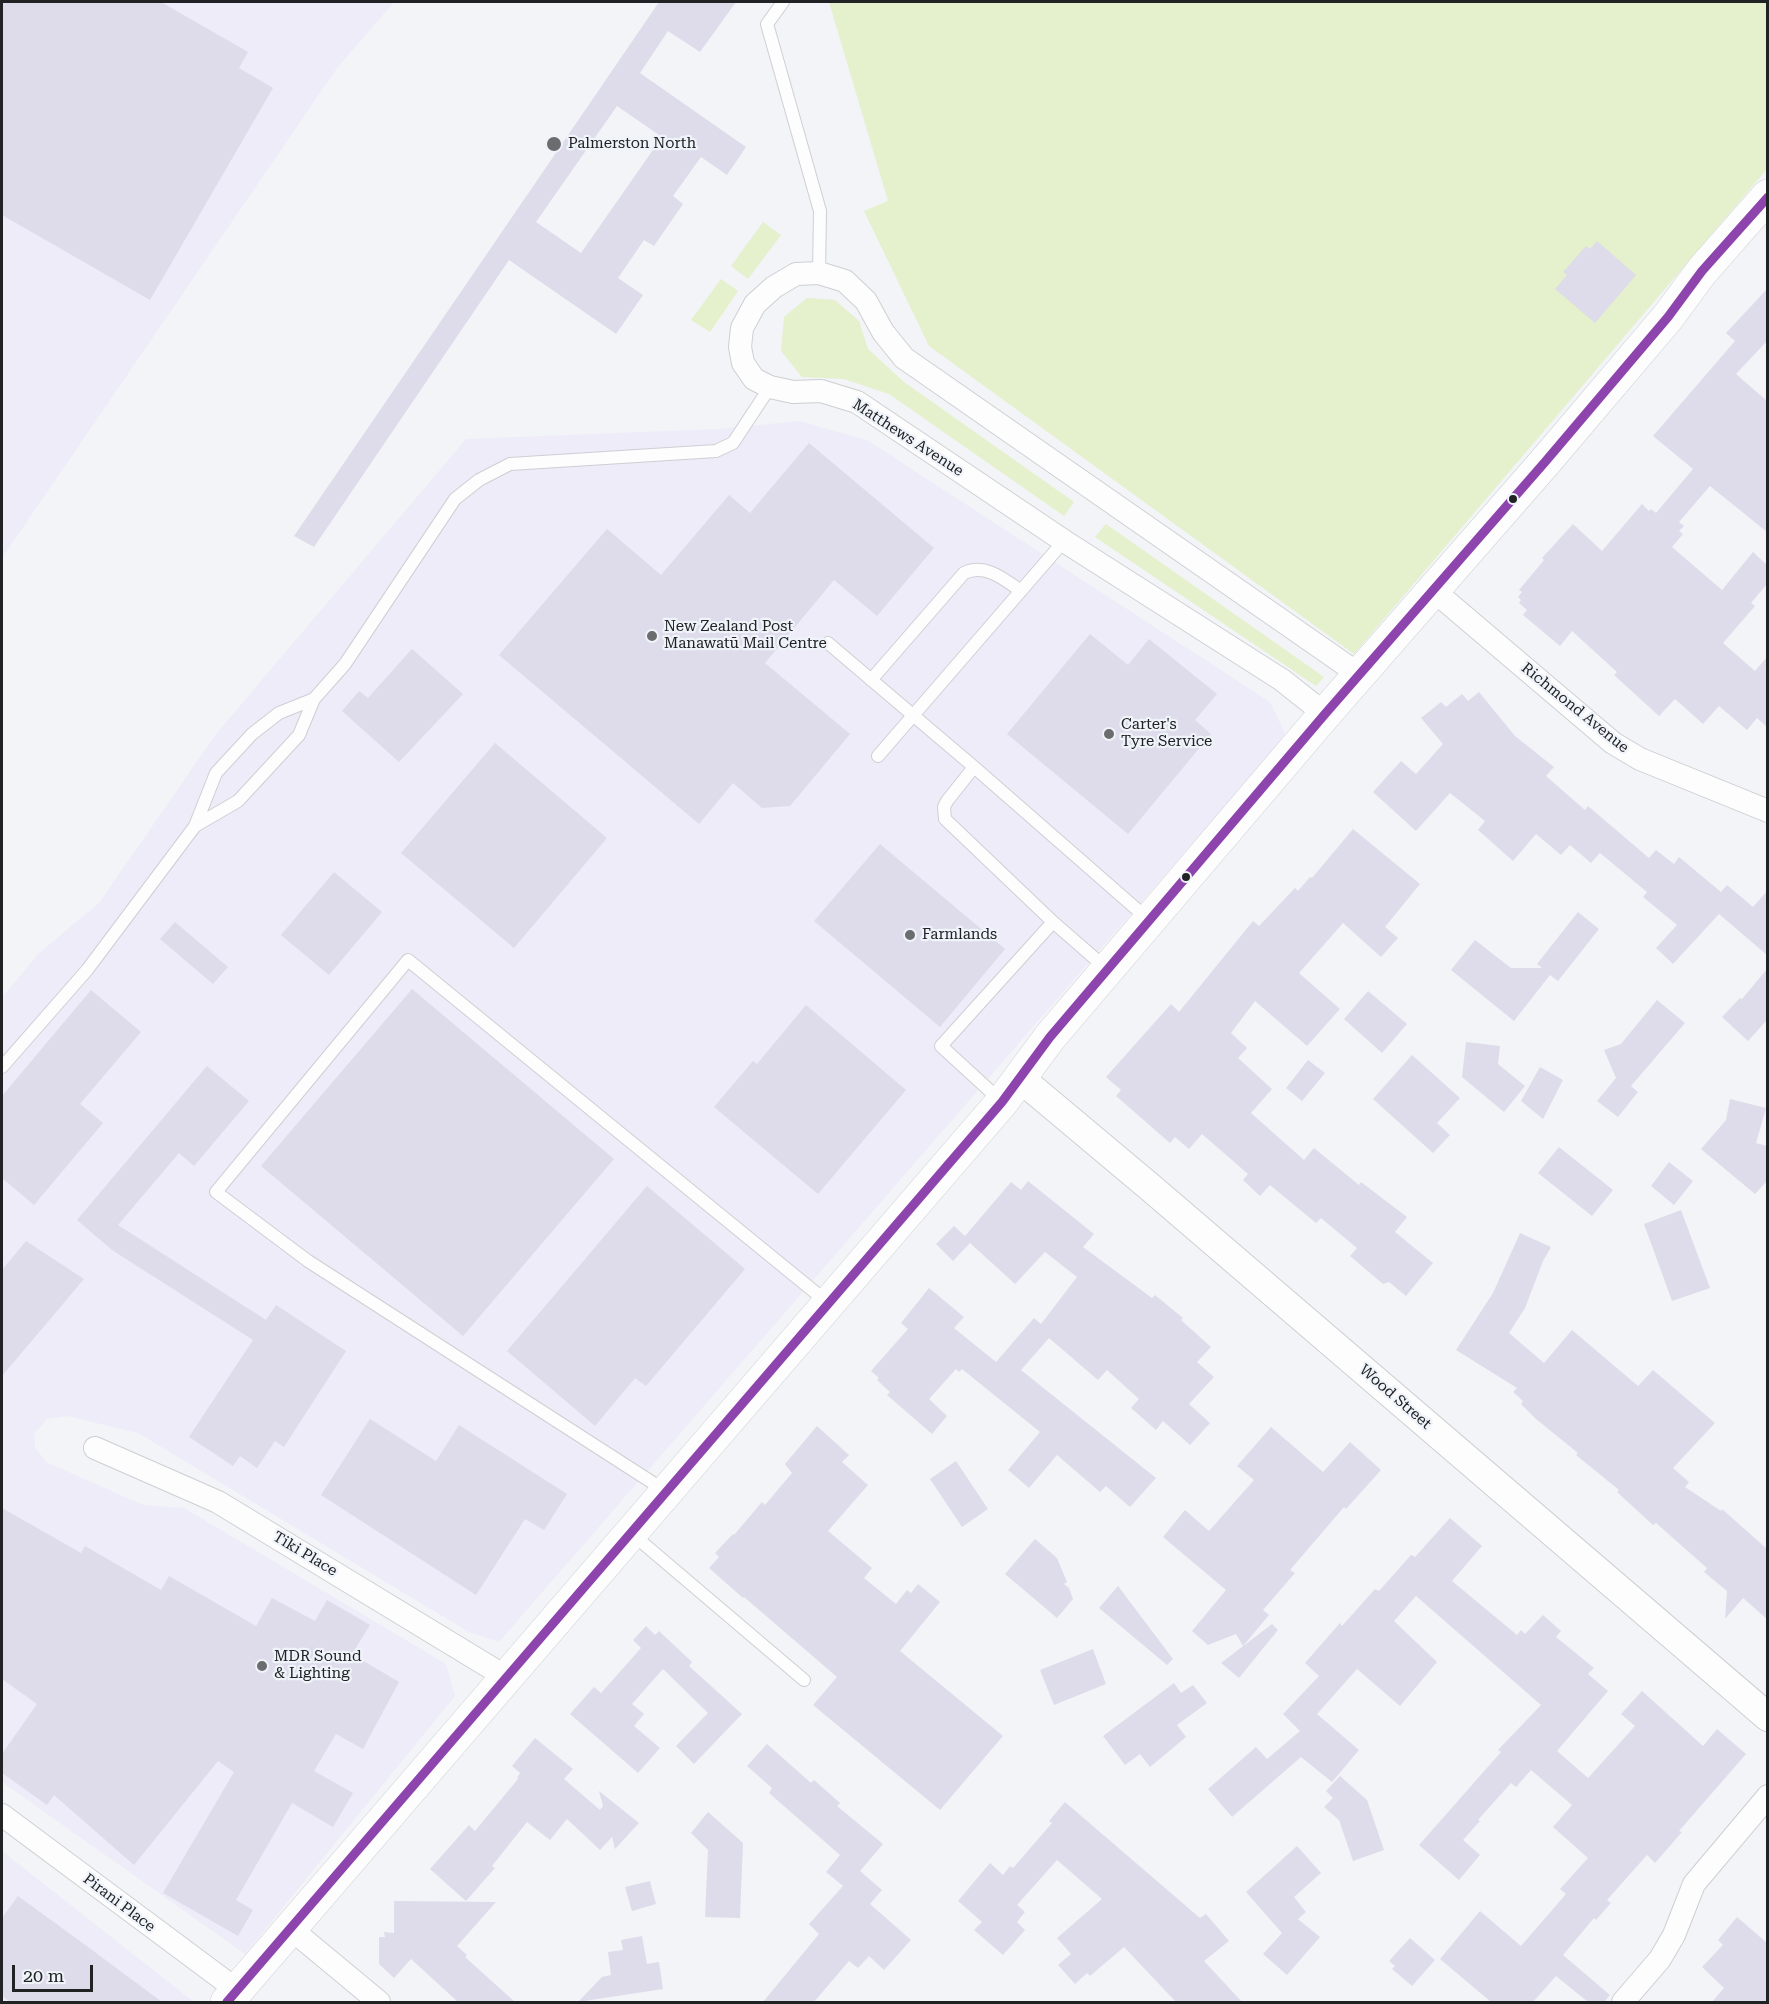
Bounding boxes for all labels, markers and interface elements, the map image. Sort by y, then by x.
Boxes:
marker: Palmerston North [545,135,563,153]
place label: Palmerston North [568,135,696,153]
street label: Matthews Avenue [849,396,967,480]
unlabelled marker [1507,493,1519,505]
place label: New Zealand Post Manawatū Mail Centre [664,618,827,653]
marker: New Zealand Post Manawatū Mail Centre [645,629,659,643]
street label: Richmond Avenue [1518,659,1632,757]
place label: Carter's Tyre Service [1121,716,1212,751]
marker: Carter's Tyre Service [1102,727,1116,741]
unlabelled marker [1180,871,1192,883]
place label: Farmlands [922,926,997,944]
marker: Farmlands [903,928,917,942]
street label: Wood Street [1355,1361,1435,1433]
street label: Tiki Place [270,1528,340,1580]
place label: MDR Sound & Lighting [274,1648,362,1683]
marker: MDR Sound & Lighting [255,1659,269,1673]
street label: Pirani Place [79,1870,159,1936]
scale bar [15,1953,96,1991]
text: 20 m [23,1965,64,1986]

